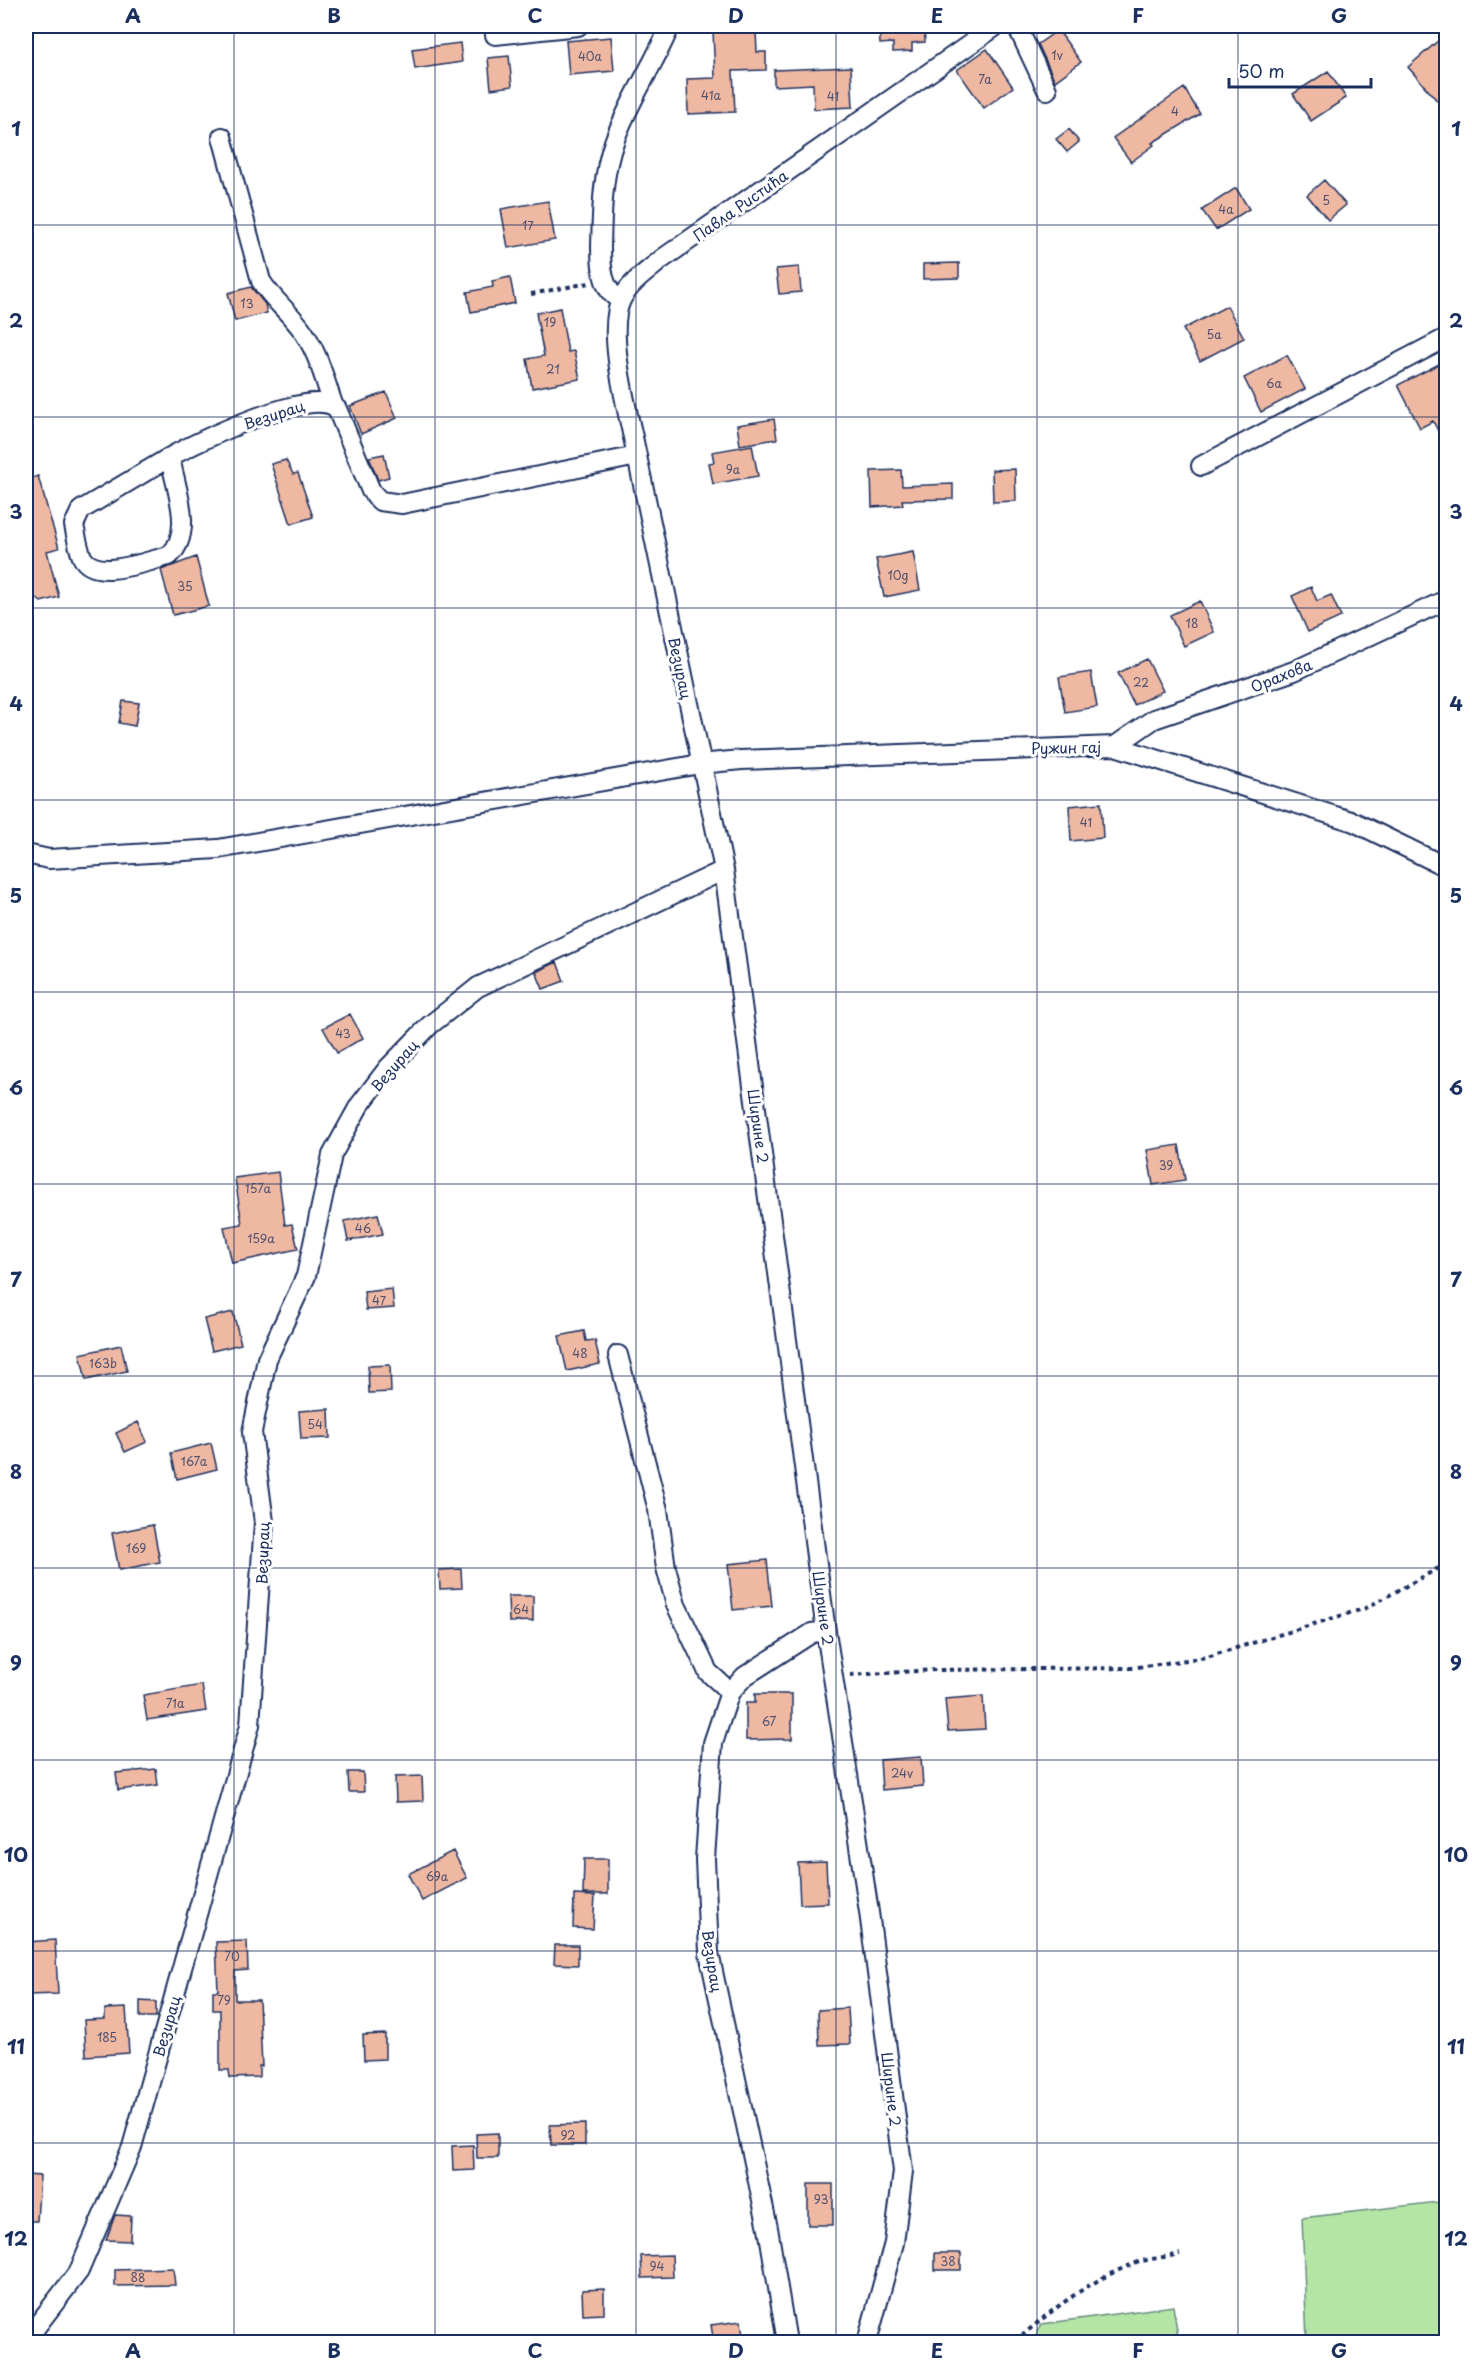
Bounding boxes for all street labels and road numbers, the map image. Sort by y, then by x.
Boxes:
street label: Павла Ристића [688,163,793,246]
street label: Везирац [241,393,308,435]
street label: Везирац [663,635,699,701]
street label: Орахова [1247,652,1316,698]
street label: Ружин гај [1031,735,1101,759]
street label: Везирац [365,1034,423,1096]
street label: Ширине 2 [742,1087,776,1165]
street label: Везирац [249,1521,275,1585]
street label: Ширине 2 [807,1569,841,1647]
street label: Везирац [697,1928,729,1994]
street label: Везирац [146,1993,186,2059]
street label: Ширине 2 [876,2050,908,2128]

